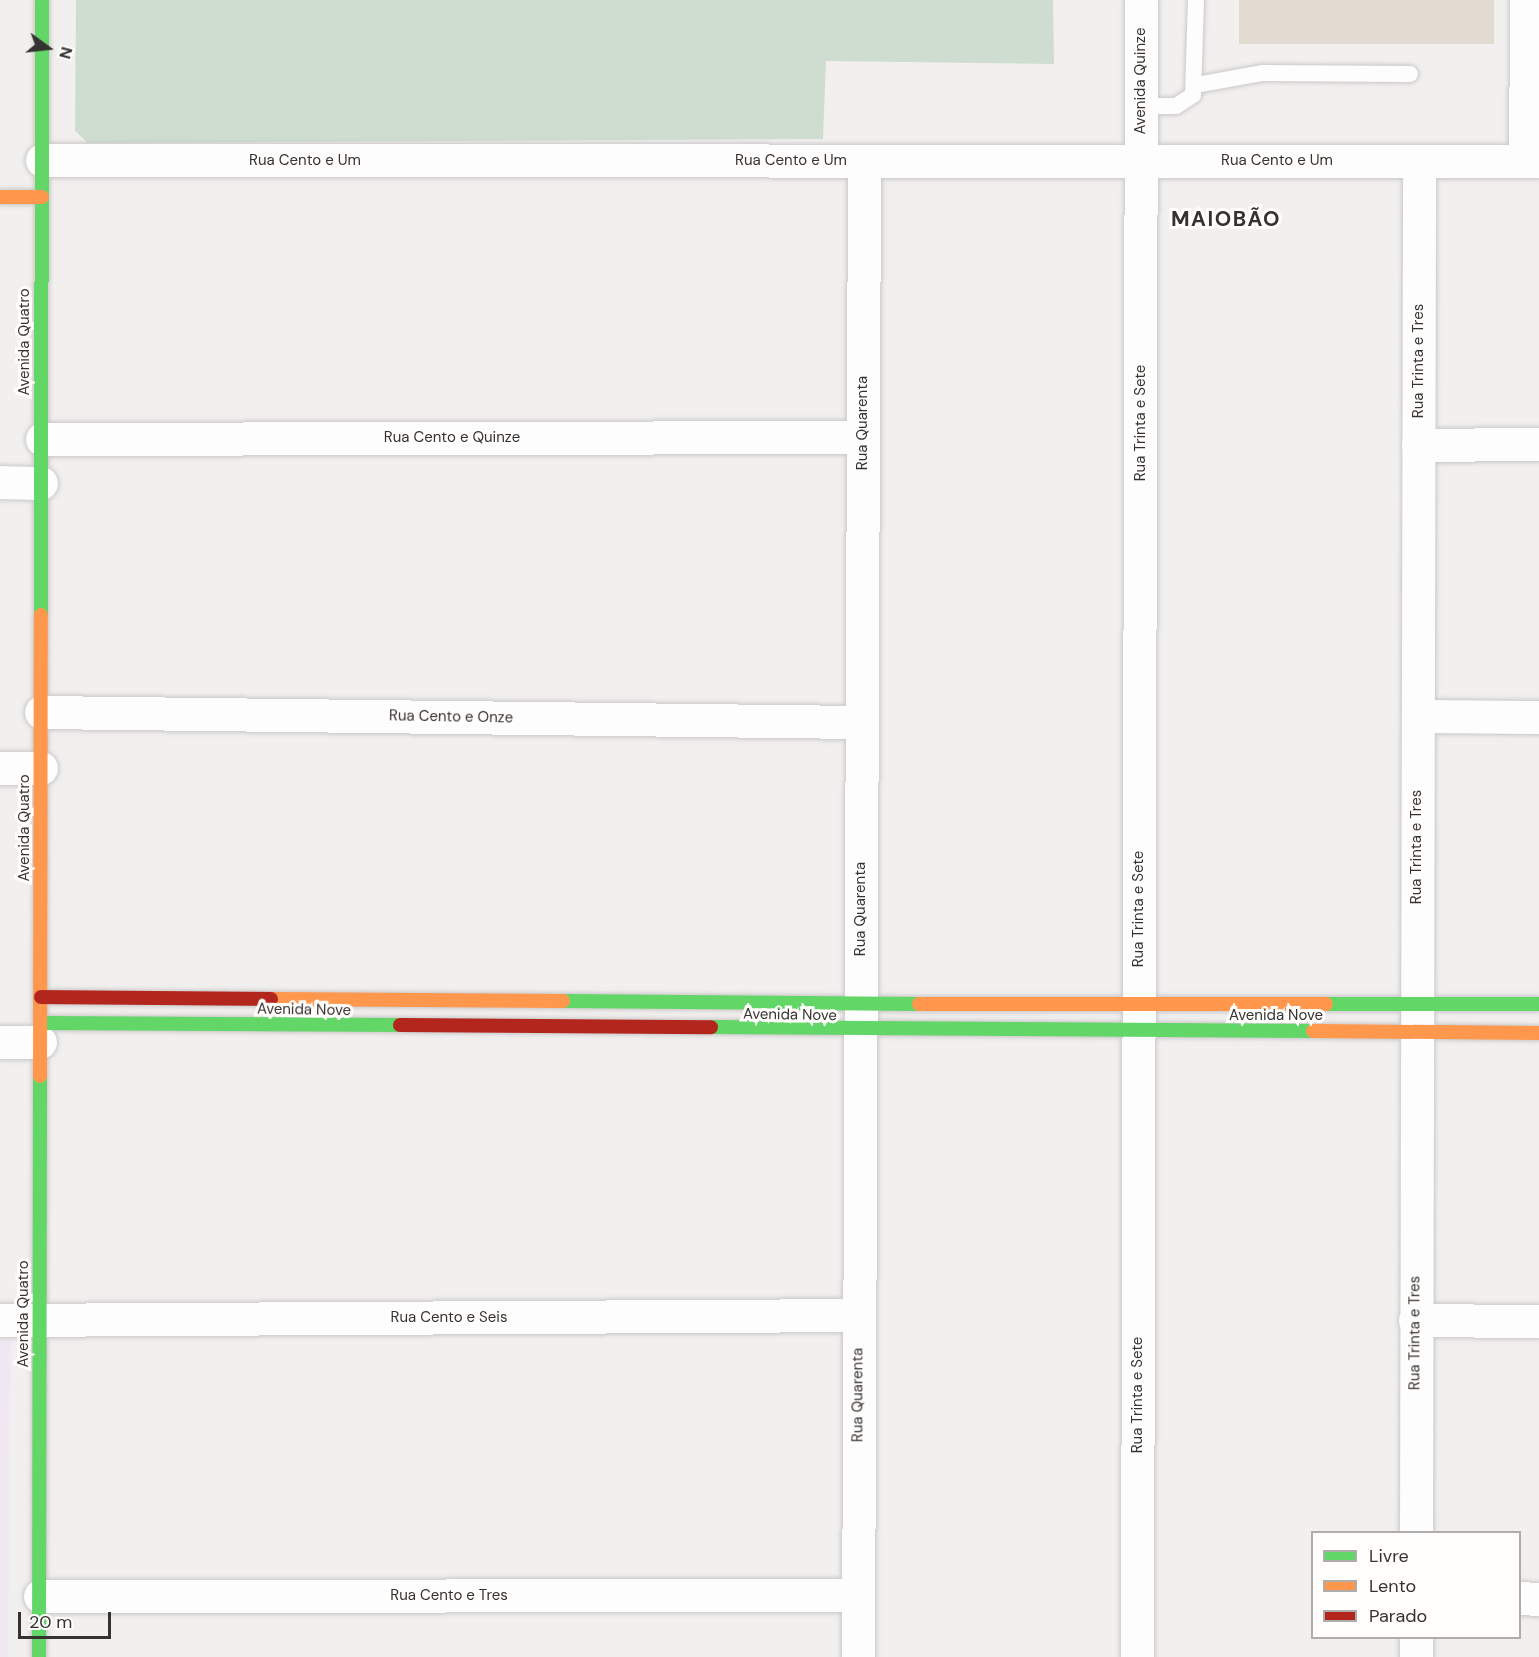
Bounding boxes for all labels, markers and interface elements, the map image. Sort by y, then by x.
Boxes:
north arrow [18,18,78,78]
street label: Avenida Quinze [1132,28,1150,134]
text: N [54,44,78,61]
street label: Rua Cento e Um [249,152,361,170]
street label: Rua Cento e Um [735,152,847,170]
street label: Rua Cento e Um [1221,152,1333,170]
district label: MAIOBÃO [1171,206,1281,232]
street label: Avenida Quatro [16,288,34,396]
street label: Rua Trinta e Tres [1410,304,1428,418]
street label: Rua Trinta e Sete [1132,365,1150,481]
street label: Rua Quarenta [854,376,872,470]
street label: Rua Cento e Quinze [384,429,520,447]
street label: Rua Cento e Onze [389,707,513,727]
street label: Avenida Quatro [16,774,34,882]
street label: Rua Trinta e Tres [1408,790,1426,904]
street label: Rua Trinta e Sete [1130,851,1148,967]
street label: Rua Quarenta [852,862,870,956]
street label: Avenida Nove [257,1000,351,1020]
street label: Avenida Nove [743,1005,837,1025]
street label: Avenida Nove [1229,1007,1323,1025]
street label: Avenida Quatro [15,1260,33,1368]
street label: Rua Trinta e Tres [1406,1276,1424,1390]
street label: Rua Cento e Seis [391,1309,507,1327]
street label: Rua Trinta e Sete [1129,1337,1147,1453]
street label: Rua Quarenta [849,1348,867,1442]
legend [1311,1531,1521,1639]
text: Livre [1369,1544,1409,1568]
text: Lento [1369,1574,1416,1598]
street label: Rua Cento e Tres [390,1587,508,1605]
scale bar [21,1600,114,1638]
text: Parado [1369,1604,1427,1628]
text: 20 m [29,1610,72,1634]

